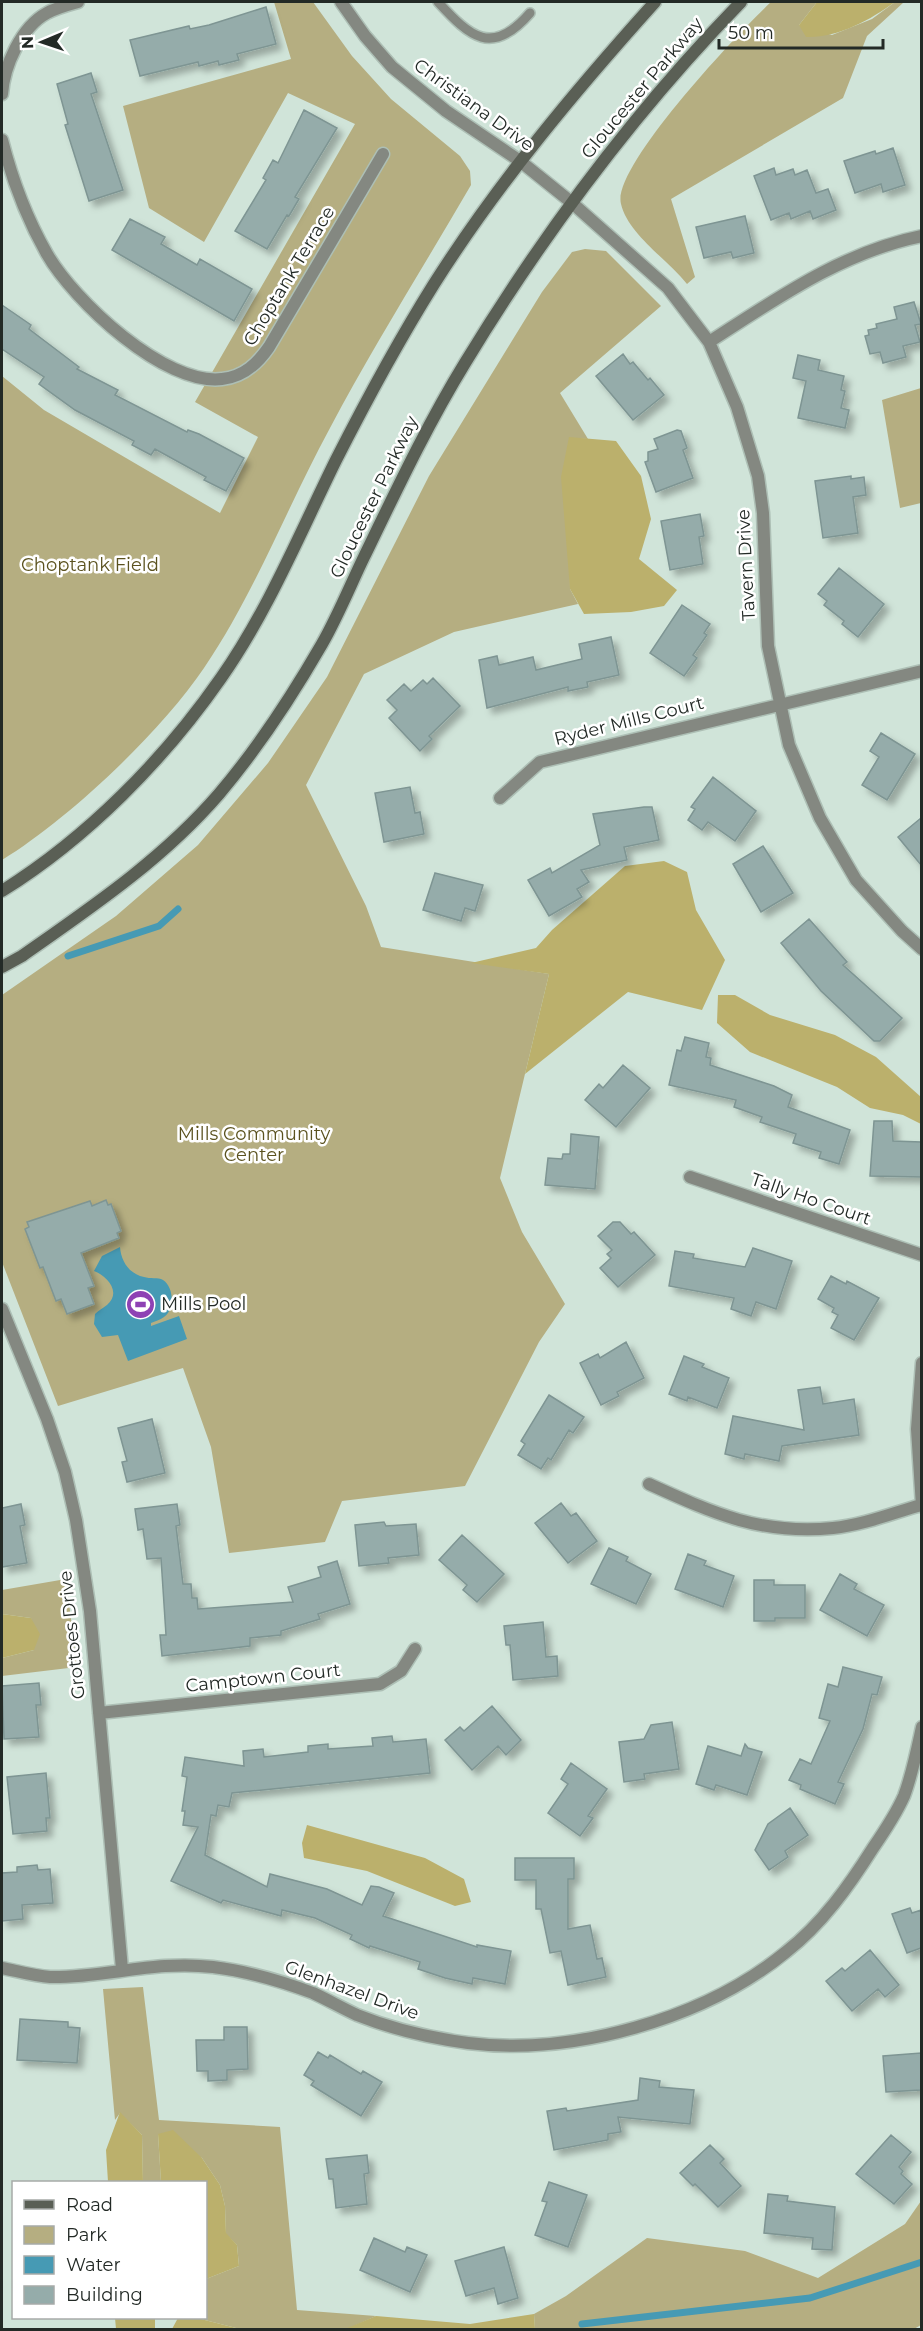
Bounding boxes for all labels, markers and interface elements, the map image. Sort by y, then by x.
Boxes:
north arrow [12,12,72,72]
scale bar [719,12,882,50]
street label: Gloucester Parkway [576,13,708,163]
text: 50 m [728,22,774,44]
text: N [18,36,37,49]
street label: Christiana Drive [410,54,538,156]
street label: Choptank Terrace [239,202,339,350]
street label: Gloucester Parkway [325,412,423,582]
street label: Tavern Drive [732,509,760,621]
park label: Choptank Field [21,554,159,576]
street label: Ryder Mills Court [552,692,706,750]
park label: Mills Community Center [178,1123,330,1166]
street label: Tally Ho Court [748,1168,874,1230]
sports icon: Mills Pool [124,1288,156,1320]
place label: Mills Pool [161,1293,246,1315]
street label: Grottoes Drive [54,1570,90,1700]
street label: Camptown Court [184,1659,342,1697]
street label: Glenhazel Drive [282,1956,422,2025]
legend [12,2181,207,2319]
text: Road [66,2194,113,2216]
text: Park [66,2224,107,2246]
text: Water [66,2254,121,2276]
text: Building [66,2284,143,2306]

